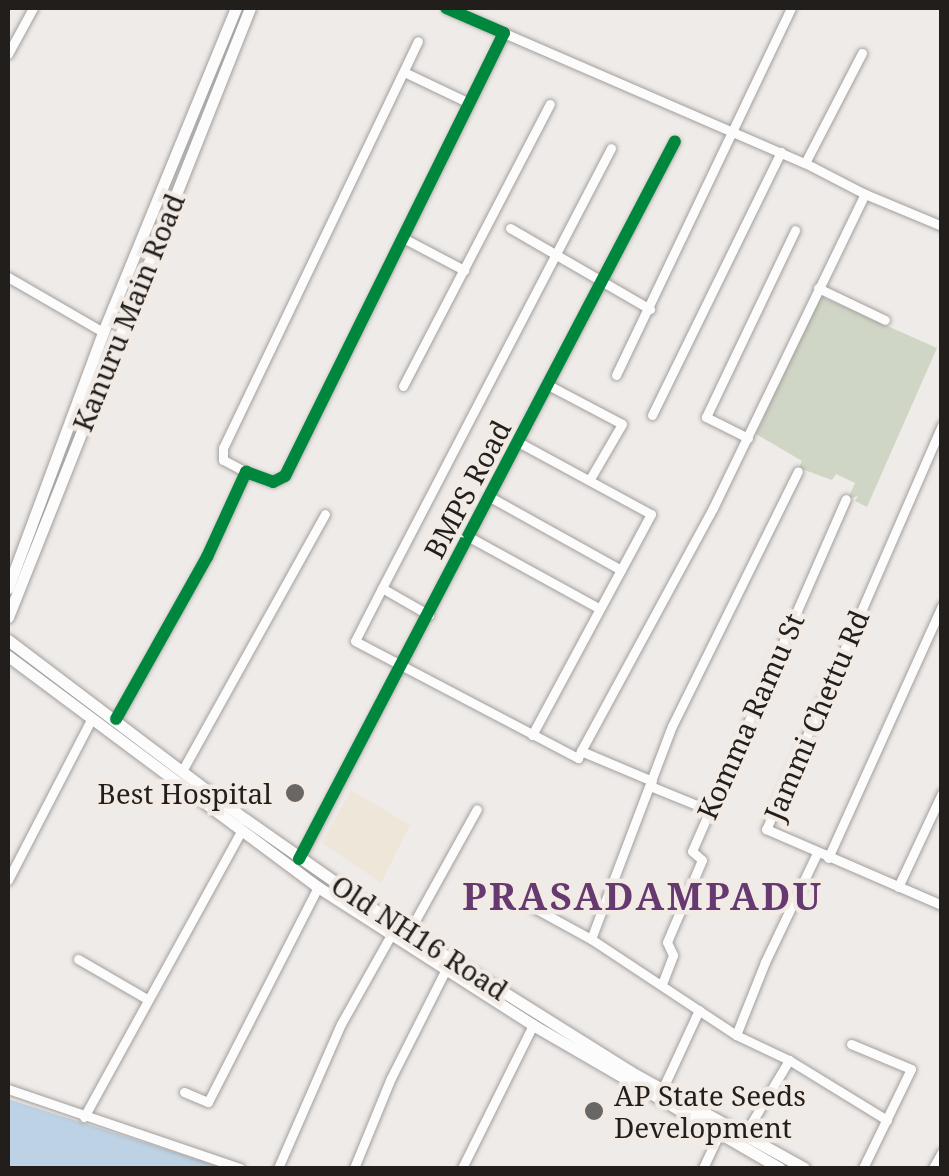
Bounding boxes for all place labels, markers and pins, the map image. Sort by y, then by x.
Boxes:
place label: Best Hospital [98,776,272,810]
marker: Best Hospital [282,780,308,806]
place label: AP State Seeds Development [614,1078,806,1144]
marker: AP State Seeds Development [583,1100,605,1122]

